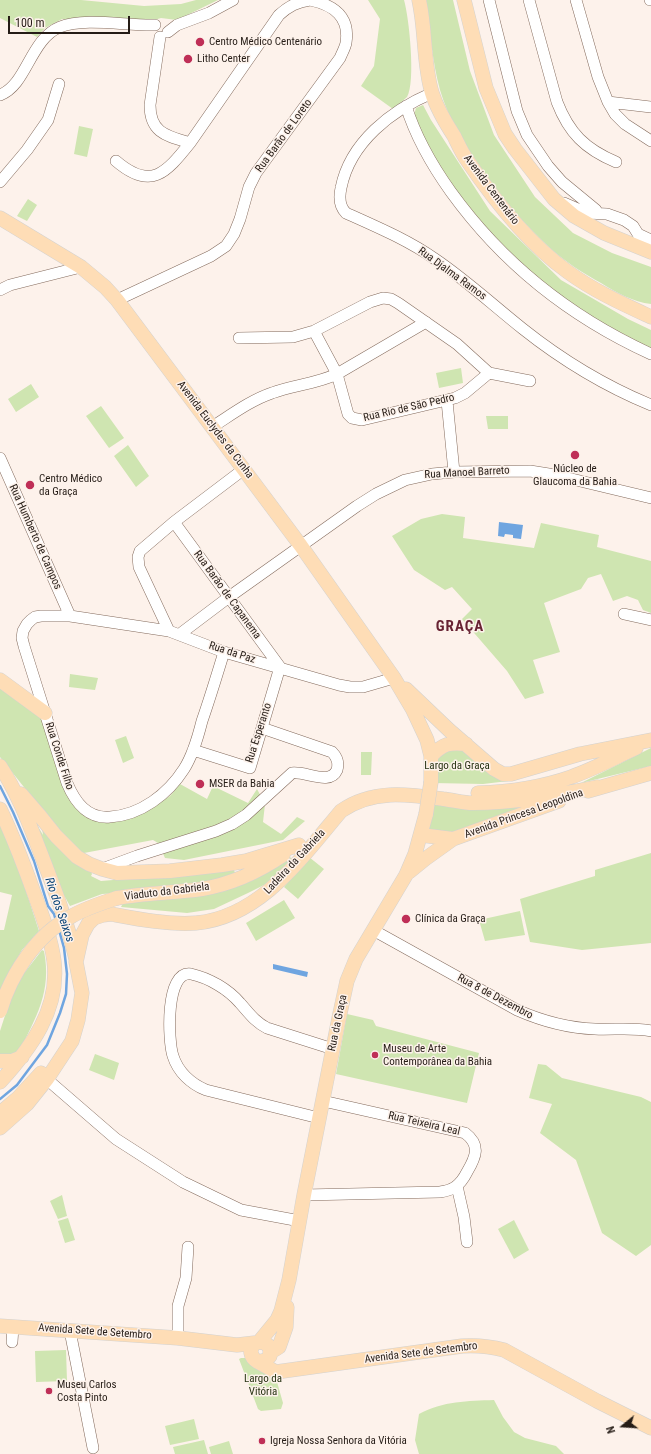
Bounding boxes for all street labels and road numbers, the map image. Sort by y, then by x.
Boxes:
street label: Rua Barão de Loreto [253,97,315,175]
street label: Avenida Centenário [460,152,522,228]
street label: Rua Djalma Ramos [415,245,489,303]
street label: Avenida Euclydes da Cunha [174,379,256,481]
street label: Rua Rio de São Pedro [362,391,456,425]
street label: Rua Manoel Barreto [424,464,510,482]
street label: Rua Humberto de Campos [6,482,64,592]
street label: Rua Barão de Capanema [190,548,264,642]
street label: Rua da Paz [207,639,257,667]
street label: Rua Esperanto [243,701,275,765]
street label: Rua Conde Filho [42,721,76,791]
street label: Avenida Princesa Leopoldina [463,786,585,842]
street label: Ladeira da Gabriela [262,827,328,897]
street label: Viaduto da Gabriela [124,880,210,904]
street label: Rua 8 de Dezembro [455,971,535,1023]
street label: Rua da Graça [326,994,350,1052]
street label: Rua Teixeira Leal [387,1109,461,1139]
street label: Avenida Sete de Setembro [38,1321,152,1343]
street label: Avenida Sete de Setembro [364,1340,478,1366]

